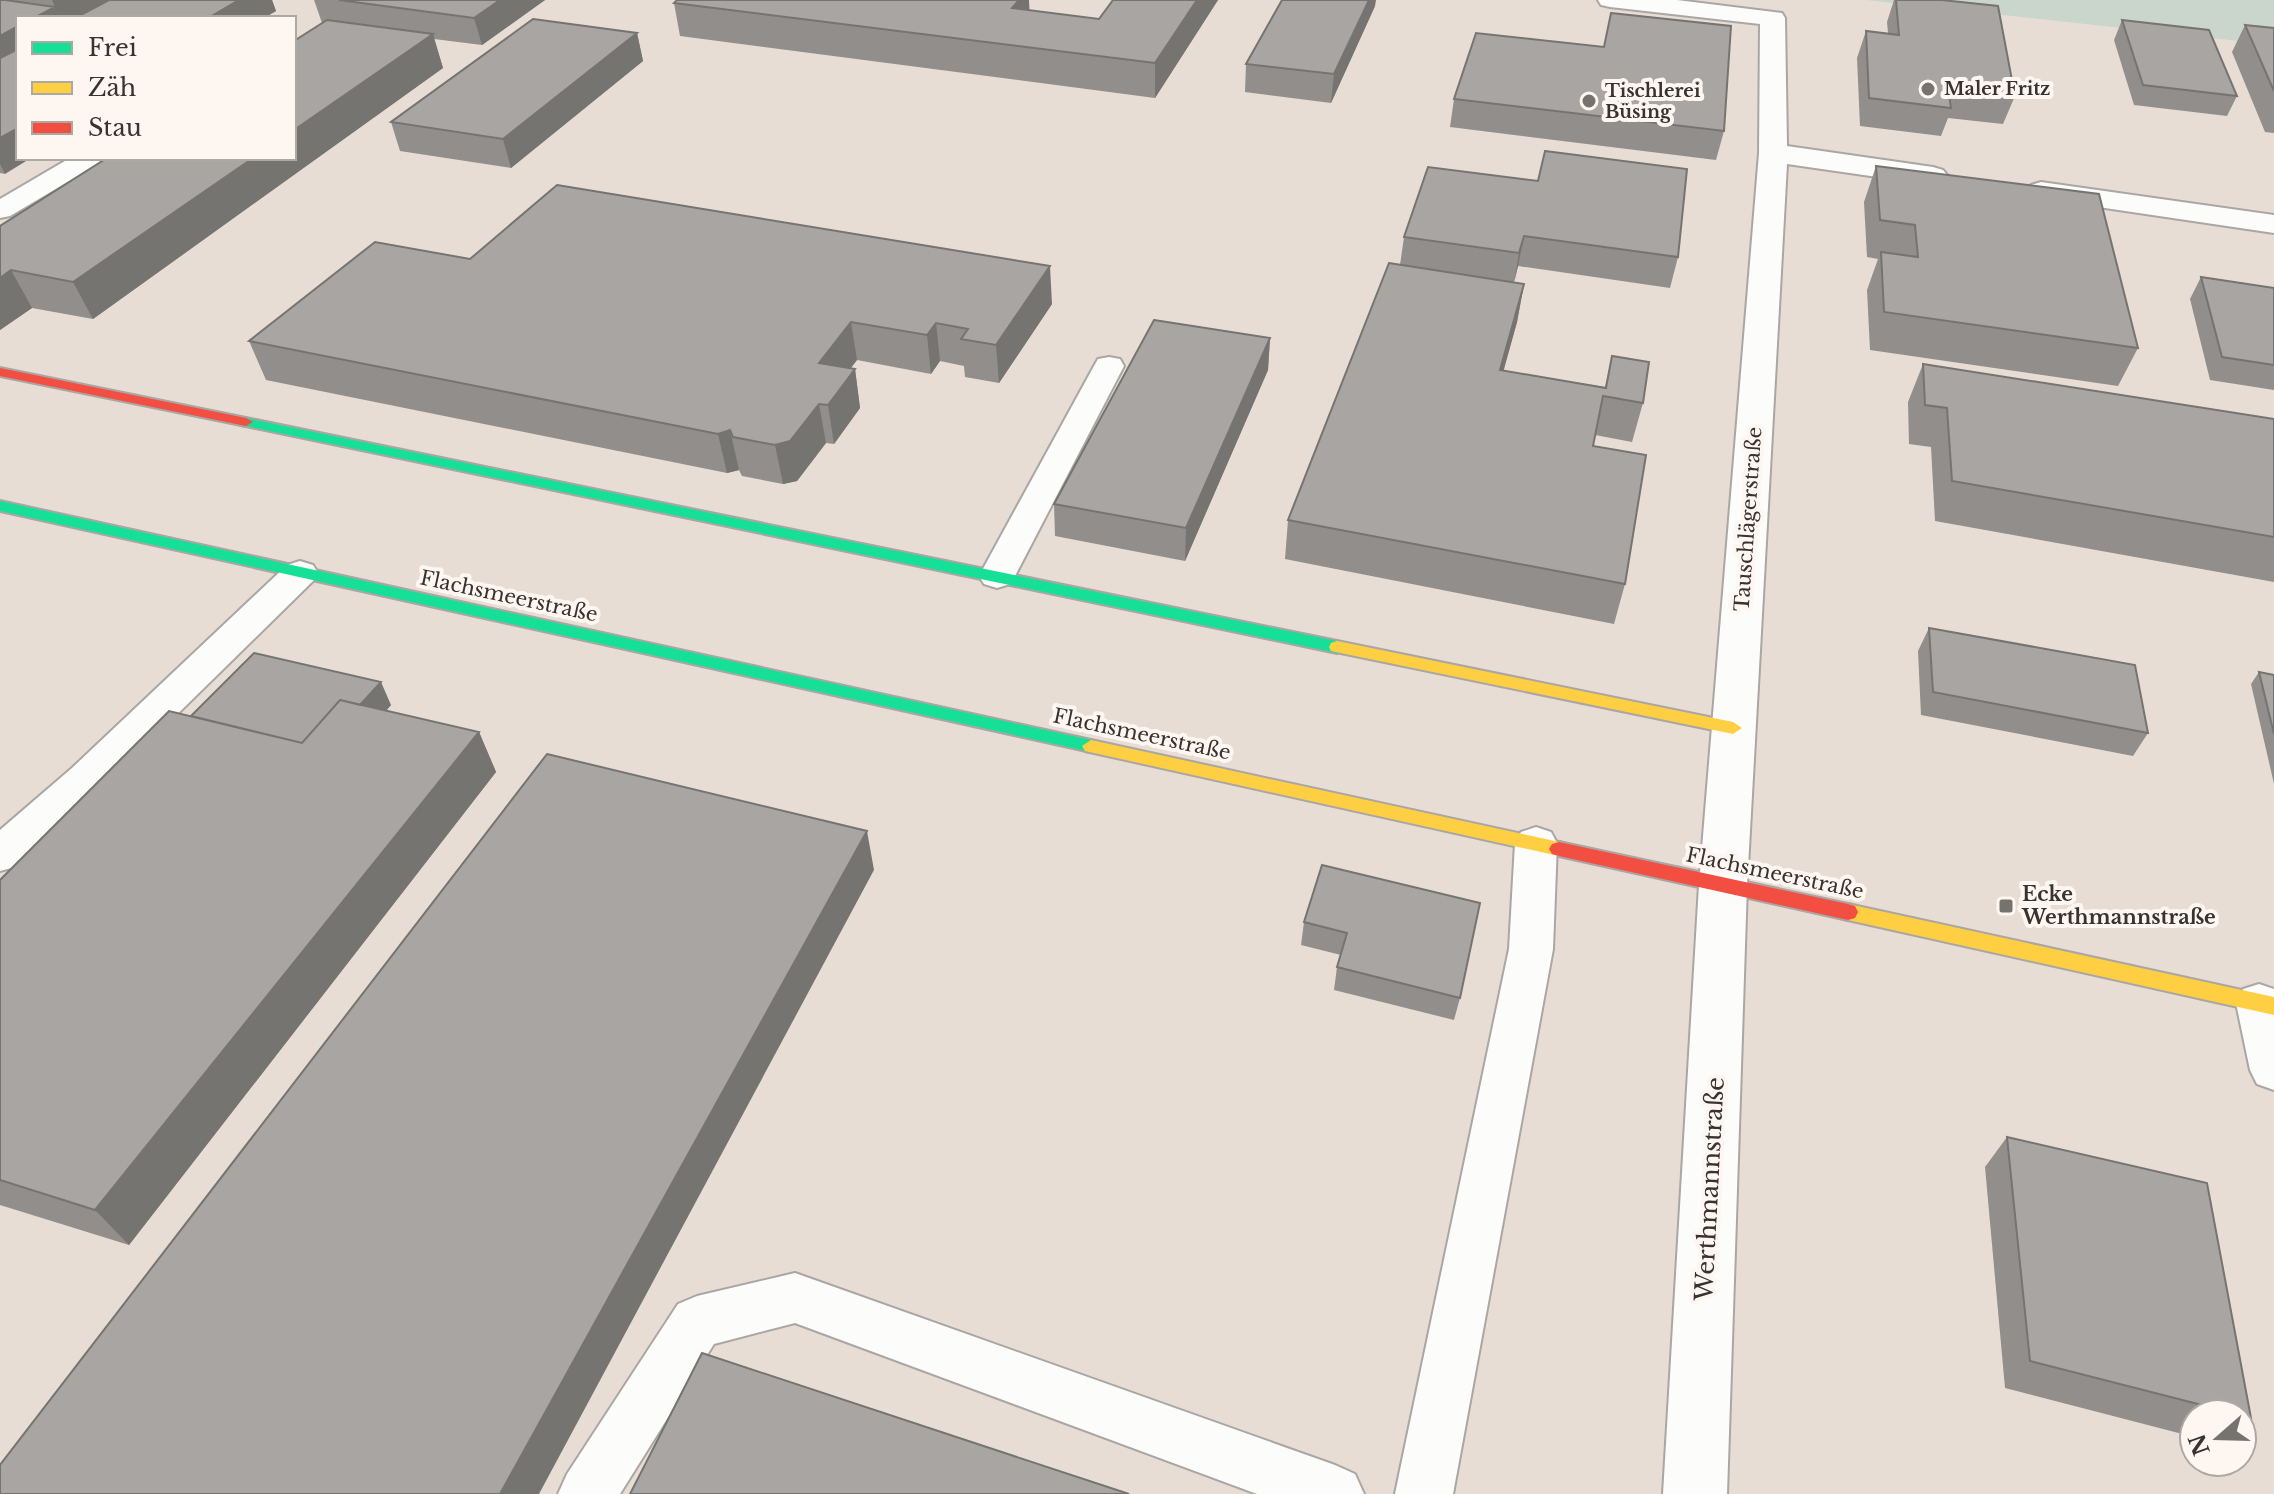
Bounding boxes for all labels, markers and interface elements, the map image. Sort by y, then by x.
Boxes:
legend [16,16,296,160]
text: Frei [88,33,137,62]
text: Zäh [88,73,136,102]
place label: Maler Fritz [1944,78,2050,100]
place label: Tischlerei Büsing [1605,80,1701,123]
marker: Maler Fritz [1919,80,1937,98]
marker: Tischlerei Büsing [1580,92,1598,110]
text: Stau [88,113,142,142]
street label: Tauschlägerstraße [1730,426,1766,612]
street label: Flachsmeerstraße [418,565,600,627]
street label: Flachsmeerstraße [1051,703,1233,765]
street label: Flachsmeerstraße [1684,842,1866,904]
place label: Ecke Werthmannstraße [2021,882,2216,929]
marker: Ecke Werthmannstraße [1997,897,2015,915]
street label: Werthmannstraße [1689,1076,1730,1303]
north arrow [2178,1398,2258,1478]
text: N [2183,1430,2216,1459]

